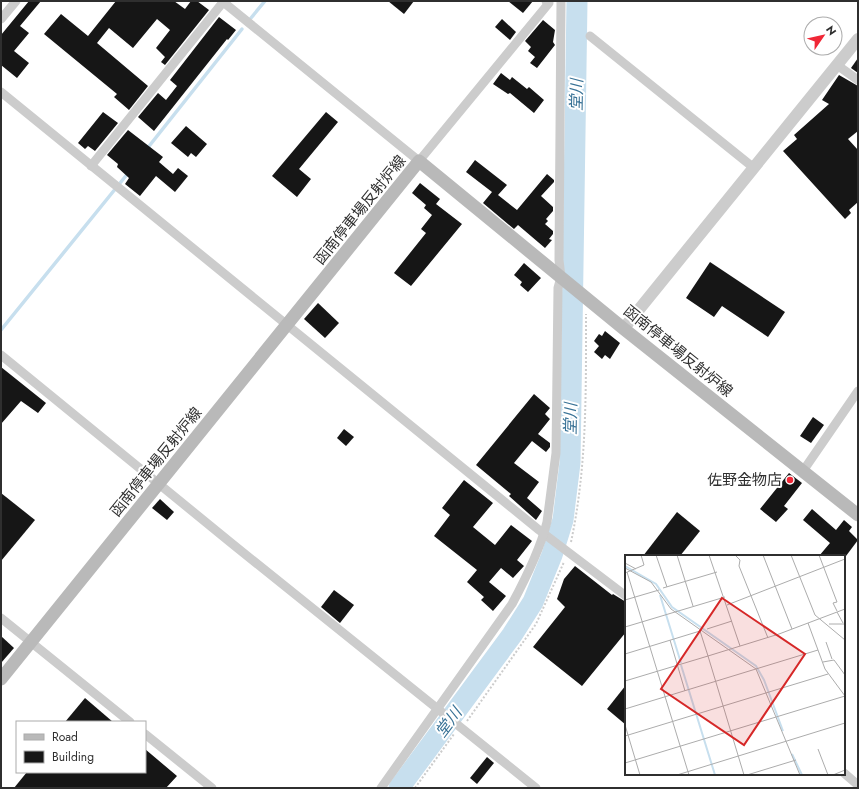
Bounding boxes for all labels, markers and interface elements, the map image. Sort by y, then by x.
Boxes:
north arrow [803,16,843,56]
text: N [822,22,840,39]
water label: 堂川 [565,77,588,111]
street label: 函南停車場反射炉線 [309,151,411,269]
street label: 函南停車場反射炉線 [619,300,737,402]
water label: 堂川 [559,401,582,435]
street label: 函南停車場反射炉線 [105,403,207,521]
place label: 佐野金物店 [707,469,782,491]
marker: 佐野金物店 [785,475,795,485]
inset map [625,555,845,775]
water label: 堂川 [430,701,468,742]
legend [16,721,146,773]
text: Road [52,728,78,746]
text: Building [52,748,94,766]

